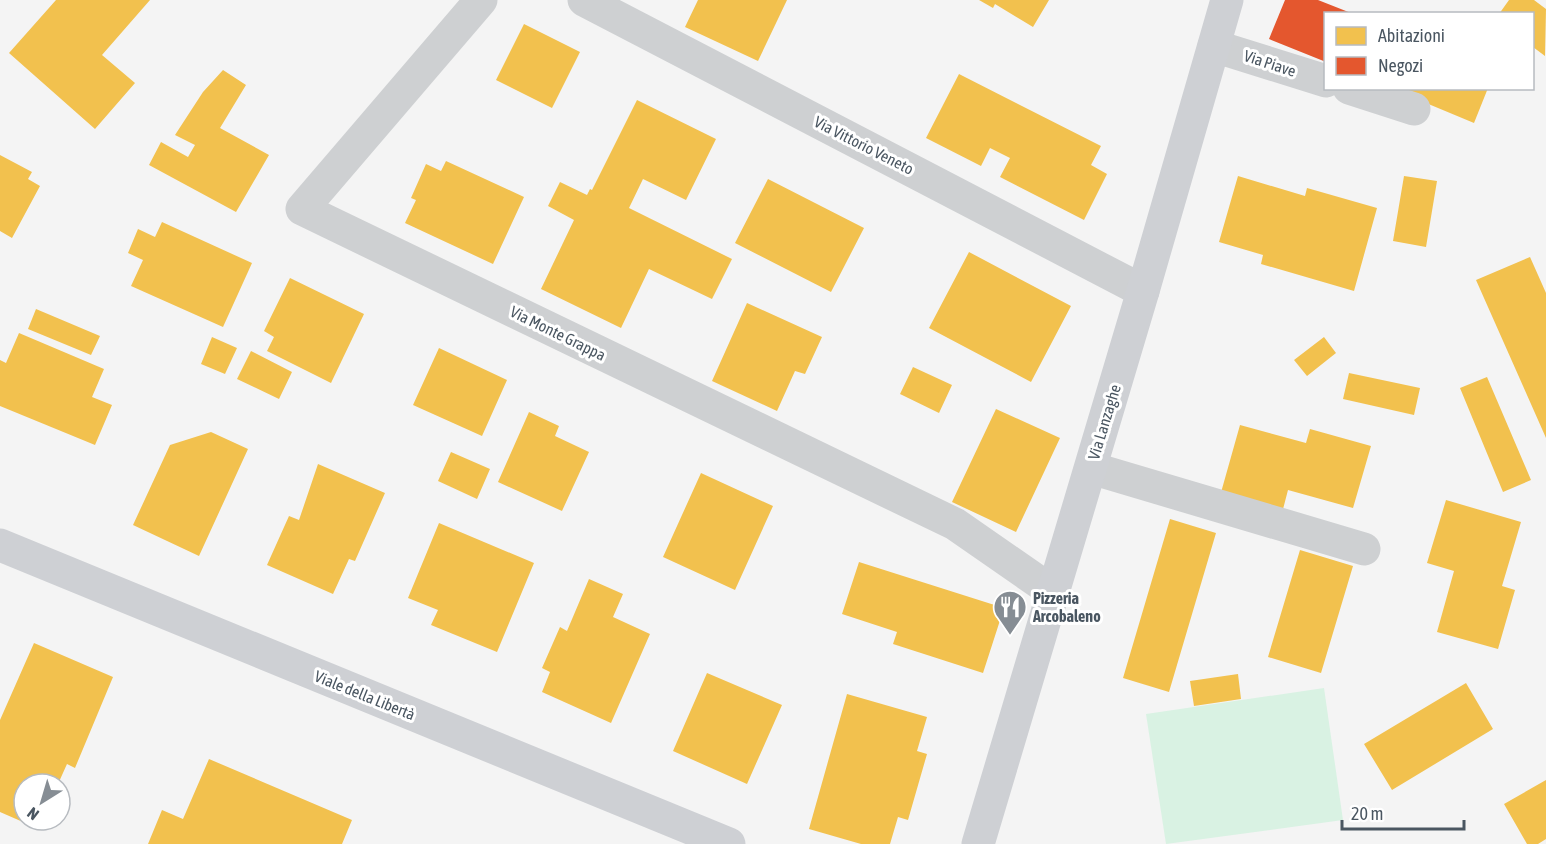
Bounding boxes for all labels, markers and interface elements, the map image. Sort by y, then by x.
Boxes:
legend [1324,12,1534,90]
text: Abitazioni [1378,25,1445,46]
street label: Via Piave [1242,46,1298,80]
text: Negozi [1378,55,1423,76]
street label: Via Vittorio Veneto [811,112,917,178]
street label: Via Monte Grappa [507,302,609,365]
street label: Via Lanzaghe [1084,382,1125,462]
restaurant icon: Pizzeria Arcobaleno [992,589,1028,636]
place label: Pizzeria Arcobaleno [1032,589,1101,625]
street label: Viale della Libertà [312,667,418,723]
north arrow [12,772,72,832]
scale bar [1342,793,1464,831]
text: 20 m [1351,803,1383,824]
text: N [24,804,42,824]

